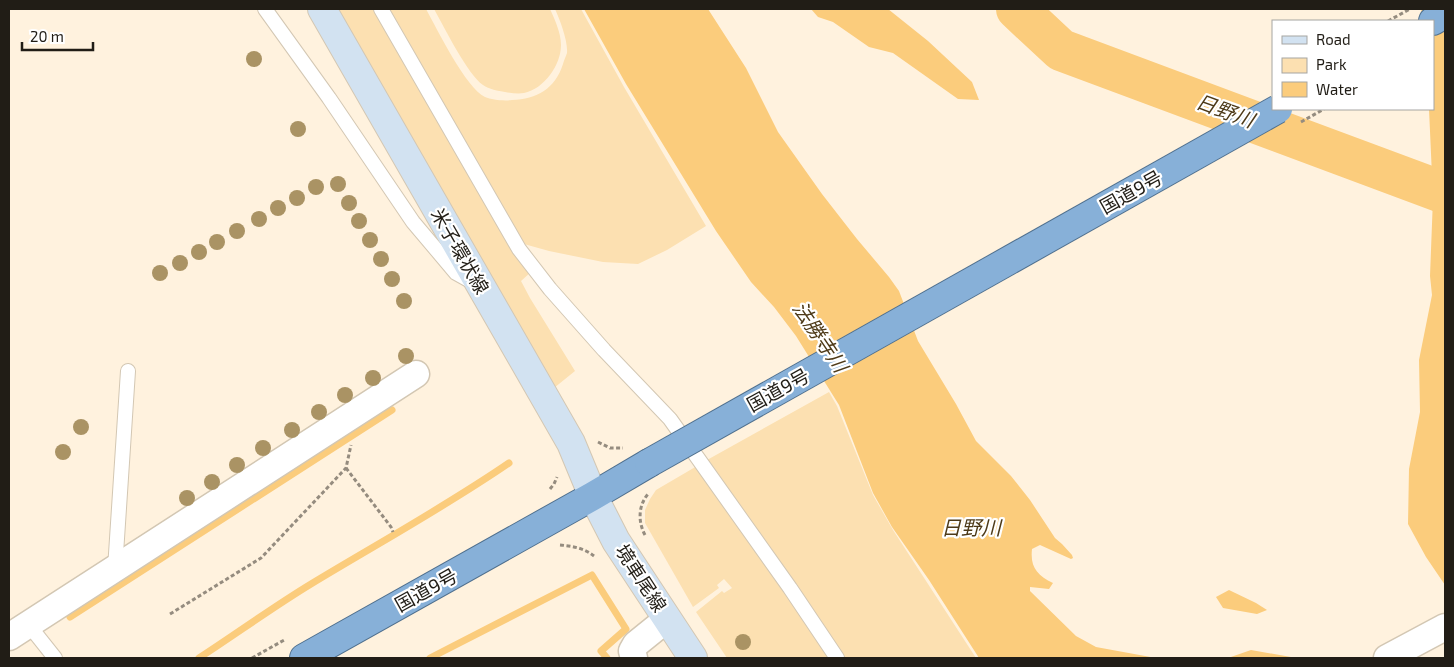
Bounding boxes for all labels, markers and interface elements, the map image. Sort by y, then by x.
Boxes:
scale bar [22,20,94,52]
legend [1272,20,1434,110]
text: 20 m [30,27,64,45]
text: Road [1316,30,1351,48]
text: Park [1316,55,1347,73]
text: Water [1316,80,1358,98]
water label: 日野川 [1193,89,1260,132]
street label: 国道9号 [1095,165,1166,218]
street label: 米子環状線 [427,204,494,298]
water label: 法勝寺川 [789,297,854,378]
street label: 国道9号 [742,363,813,416]
water label: 日野川 [941,515,1003,539]
street label: 境車尾線 [611,540,672,616]
street label: 国道9号 [390,563,461,616]

